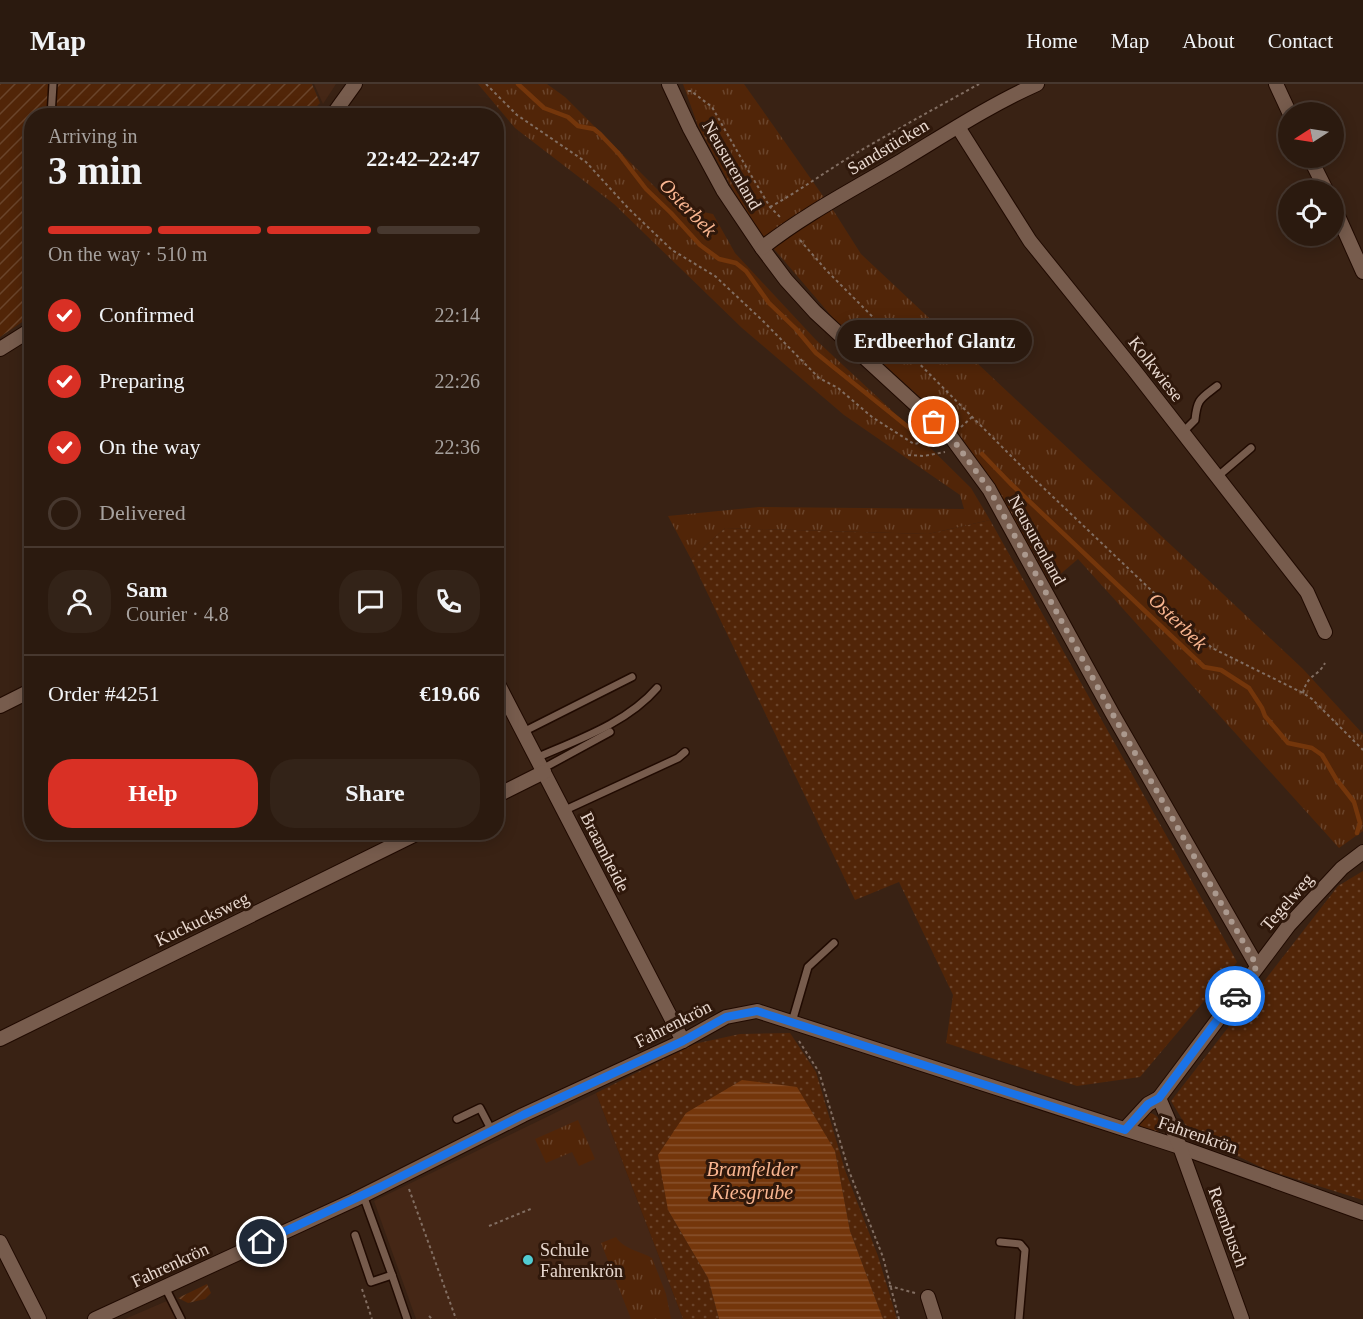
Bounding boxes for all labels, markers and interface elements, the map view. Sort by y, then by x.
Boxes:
text: Map [30,25,86,56]
text: Home [1026,29,1078,53]
text: Map [1111,29,1149,53]
text: About [1182,29,1235,53]
text: Contact [1268,29,1333,53]
north arrow [1278,102,1344,168]
map controls [1278,102,1344,246]
street label: Sandstücken [844,115,932,179]
street label: Neusurenland [698,117,766,213]
text: Arriving in [48,125,137,147]
text: 22:42–22:47 [366,146,480,171]
text: 3 min [48,149,142,192]
water label: Osterbek [655,173,722,241]
button: locate [1278,180,1344,246]
text: On the way · 510 m [48,243,207,265]
icon: check [48,299,81,332]
text: Confirmed [99,302,194,327]
text: 22:14 [434,304,480,326]
callout: Erdbeerhof Glantz [836,320,1032,362]
text: Erdbeerhof Glantz [854,330,1015,352]
street label: Kolkwiese [1124,333,1188,405]
icon: check [48,365,81,398]
text: Preparing [99,368,185,393]
text: 22:26 [434,370,480,392]
pin [908,396,959,447]
icon: bag [917,405,950,438]
icon: check [48,431,81,464]
text: On the way [99,434,200,459]
text: 22:36 [434,436,480,458]
street label: Neusurenland [1004,491,1070,589]
text: Delivered [99,500,186,525]
button: person [48,570,111,633]
button: chat [339,570,402,633]
button: phone [417,570,480,633]
text: Sam [126,577,168,602]
water label: Osterbek [1144,588,1212,655]
text: Courier · 4.8 [126,603,229,625]
text: Order #4251 [48,681,160,706]
text: €19.66 [420,681,480,706]
button: Help [48,759,258,828]
button: Share [270,759,480,828]
street label: Braamheide [576,809,634,895]
street label: Tegelweg [1257,869,1317,935]
street label: Kuckucksweg [152,888,252,950]
courier [1205,966,1265,1026]
icon: car [1219,980,1252,1013]
street label: Fahrenkrön [631,996,715,1052]
street label: Fahrenkrön [1156,1112,1240,1158]
water label: Bramfelder Kiesgrube [706,1158,798,1204]
street label: Reembusch [1204,1184,1252,1270]
pin [236,1216,287,1267]
icon: home [245,1225,278,1258]
street label: Fahrenkrön [128,1238,212,1292]
place label: Schule Fahrenkrön [540,1240,623,1281]
marker: Schule Fahrenkrön [521,1253,535,1267]

